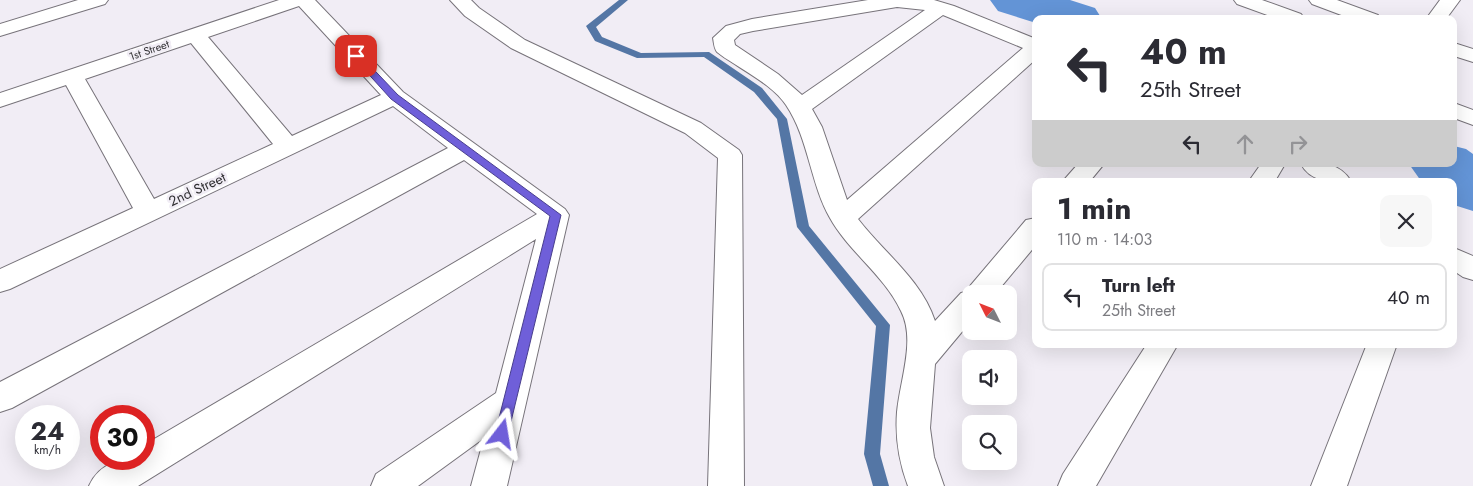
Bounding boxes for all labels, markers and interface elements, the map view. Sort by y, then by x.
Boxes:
text: 40 m [1140,27,1227,77]
pin [335,35,377,77]
icon: left [1057,35,1122,100]
street label: 1st Street [127,36,172,64]
icon: arrive [342,42,370,70]
text: 25th Street [1140,73,1241,105]
icon: left [1178,130,1206,158]
icon: ahead [1231,130,1259,158]
icon: right [1284,130,1312,158]
street label: 2nd Street [165,167,229,211]
text: 1 min [1057,187,1131,230]
button: close [1380,195,1432,247]
text: 110 m · 14:03 [1057,228,1152,251]
text: Turn left [1102,272,1175,299]
icon: left [1059,283,1087,311]
text: 40 m [1387,284,1430,311]
north arrow [962,285,1018,340]
map controls [962,285,1017,470]
text: 25th Street [1102,299,1175,322]
button: sound [962,350,1017,405]
speed limit sign: 30 [90,405,155,470]
position arrow [475,407,527,459]
text: 24 [31,413,64,449]
button: search [962,415,1017,470]
text: km/h [34,441,61,459]

